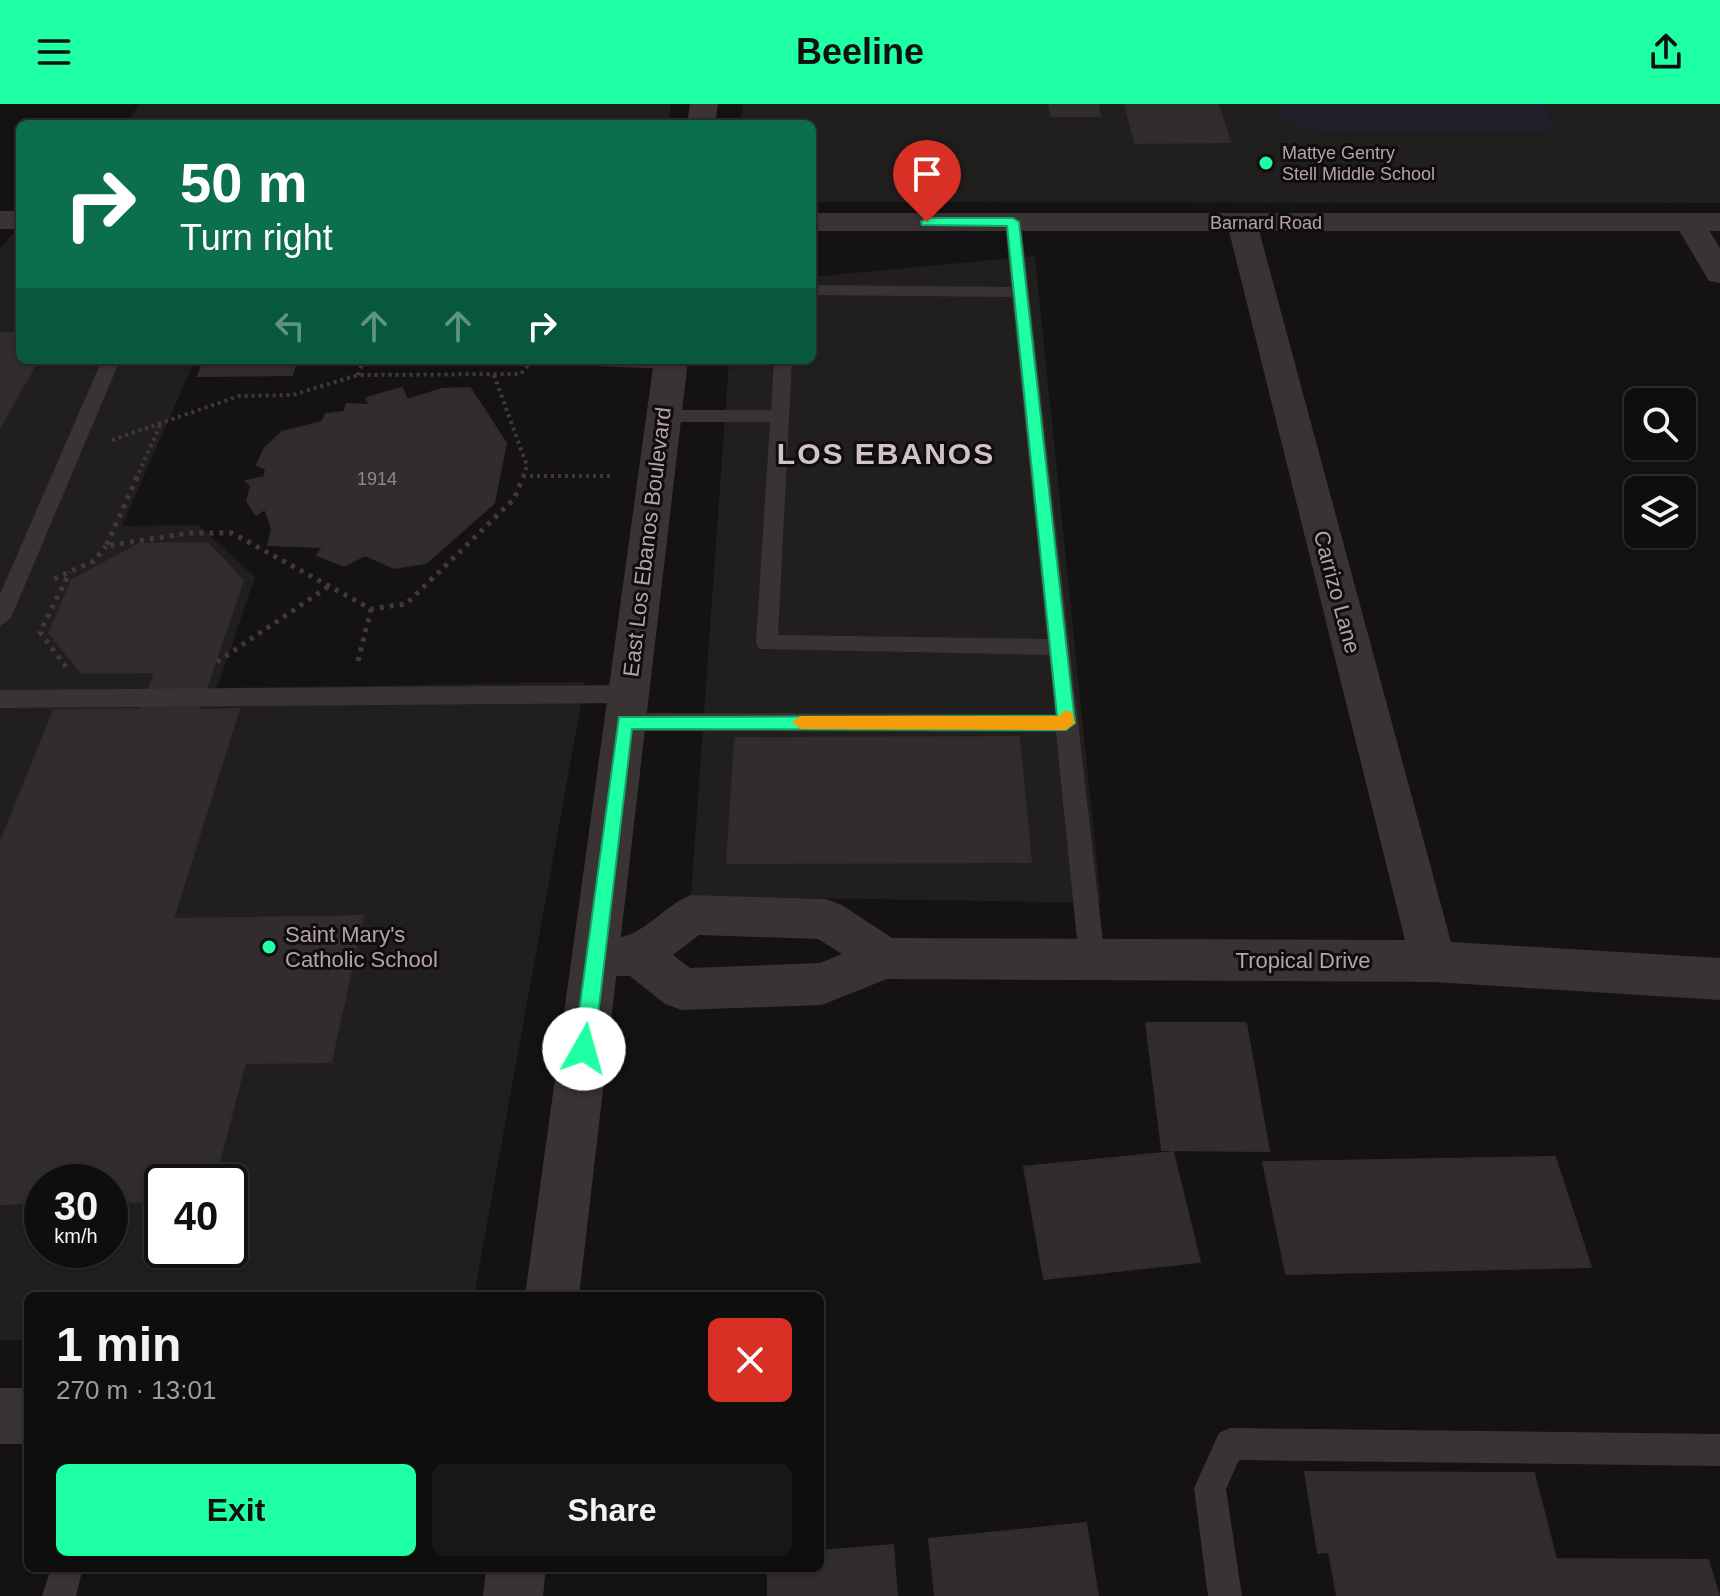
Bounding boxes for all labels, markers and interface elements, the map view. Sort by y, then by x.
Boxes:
icon: menu [32,30,76,74]
icon: share [1644,30,1688,74]
text: Beeline [796,31,924,72]
pin [893,140,961,222]
place label: Mattye Gentry Stell Middle School [1282,143,1435,184]
text: 50 m [180,151,308,214]
icon: right [48,152,152,256]
icon: arrive [905,152,949,196]
marker: Mattye Gentry Stell Middle School [1257,154,1275,172]
street label: Barnard Road [1210,213,1322,233]
text: Turn right [180,217,333,258]
icon: left [268,304,312,348]
icon: ahead [352,304,396,348]
icon: ahead [436,304,480,348]
icon: right [520,304,564,348]
map controls [1624,388,1696,548]
button: search [1624,388,1696,460]
street label: East Los Ebanos Boulevard [618,406,676,678]
district label: LOS EBANOS [777,437,995,470]
house number: 1914 [357,469,397,489]
button: layers [1624,476,1696,548]
street label: Carrizo Lane [1309,528,1365,656]
place label: Saint Mary's Catholic School [285,922,438,972]
marker: Saint Mary's Catholic School [260,938,278,956]
street label: Tropical Drive [1236,948,1370,973]
position arrow [542,1007,626,1091]
speed limit sign: 40 [144,1164,248,1268]
text: 30 [54,1184,98,1228]
text: km/h [54,1225,98,1247]
text: 1 min [56,1318,181,1371]
button: close [708,1318,792,1402]
text: 270 m · 13:01 [56,1375,216,1405]
button: Exit [56,1464,416,1556]
button: Share [432,1464,792,1556]

